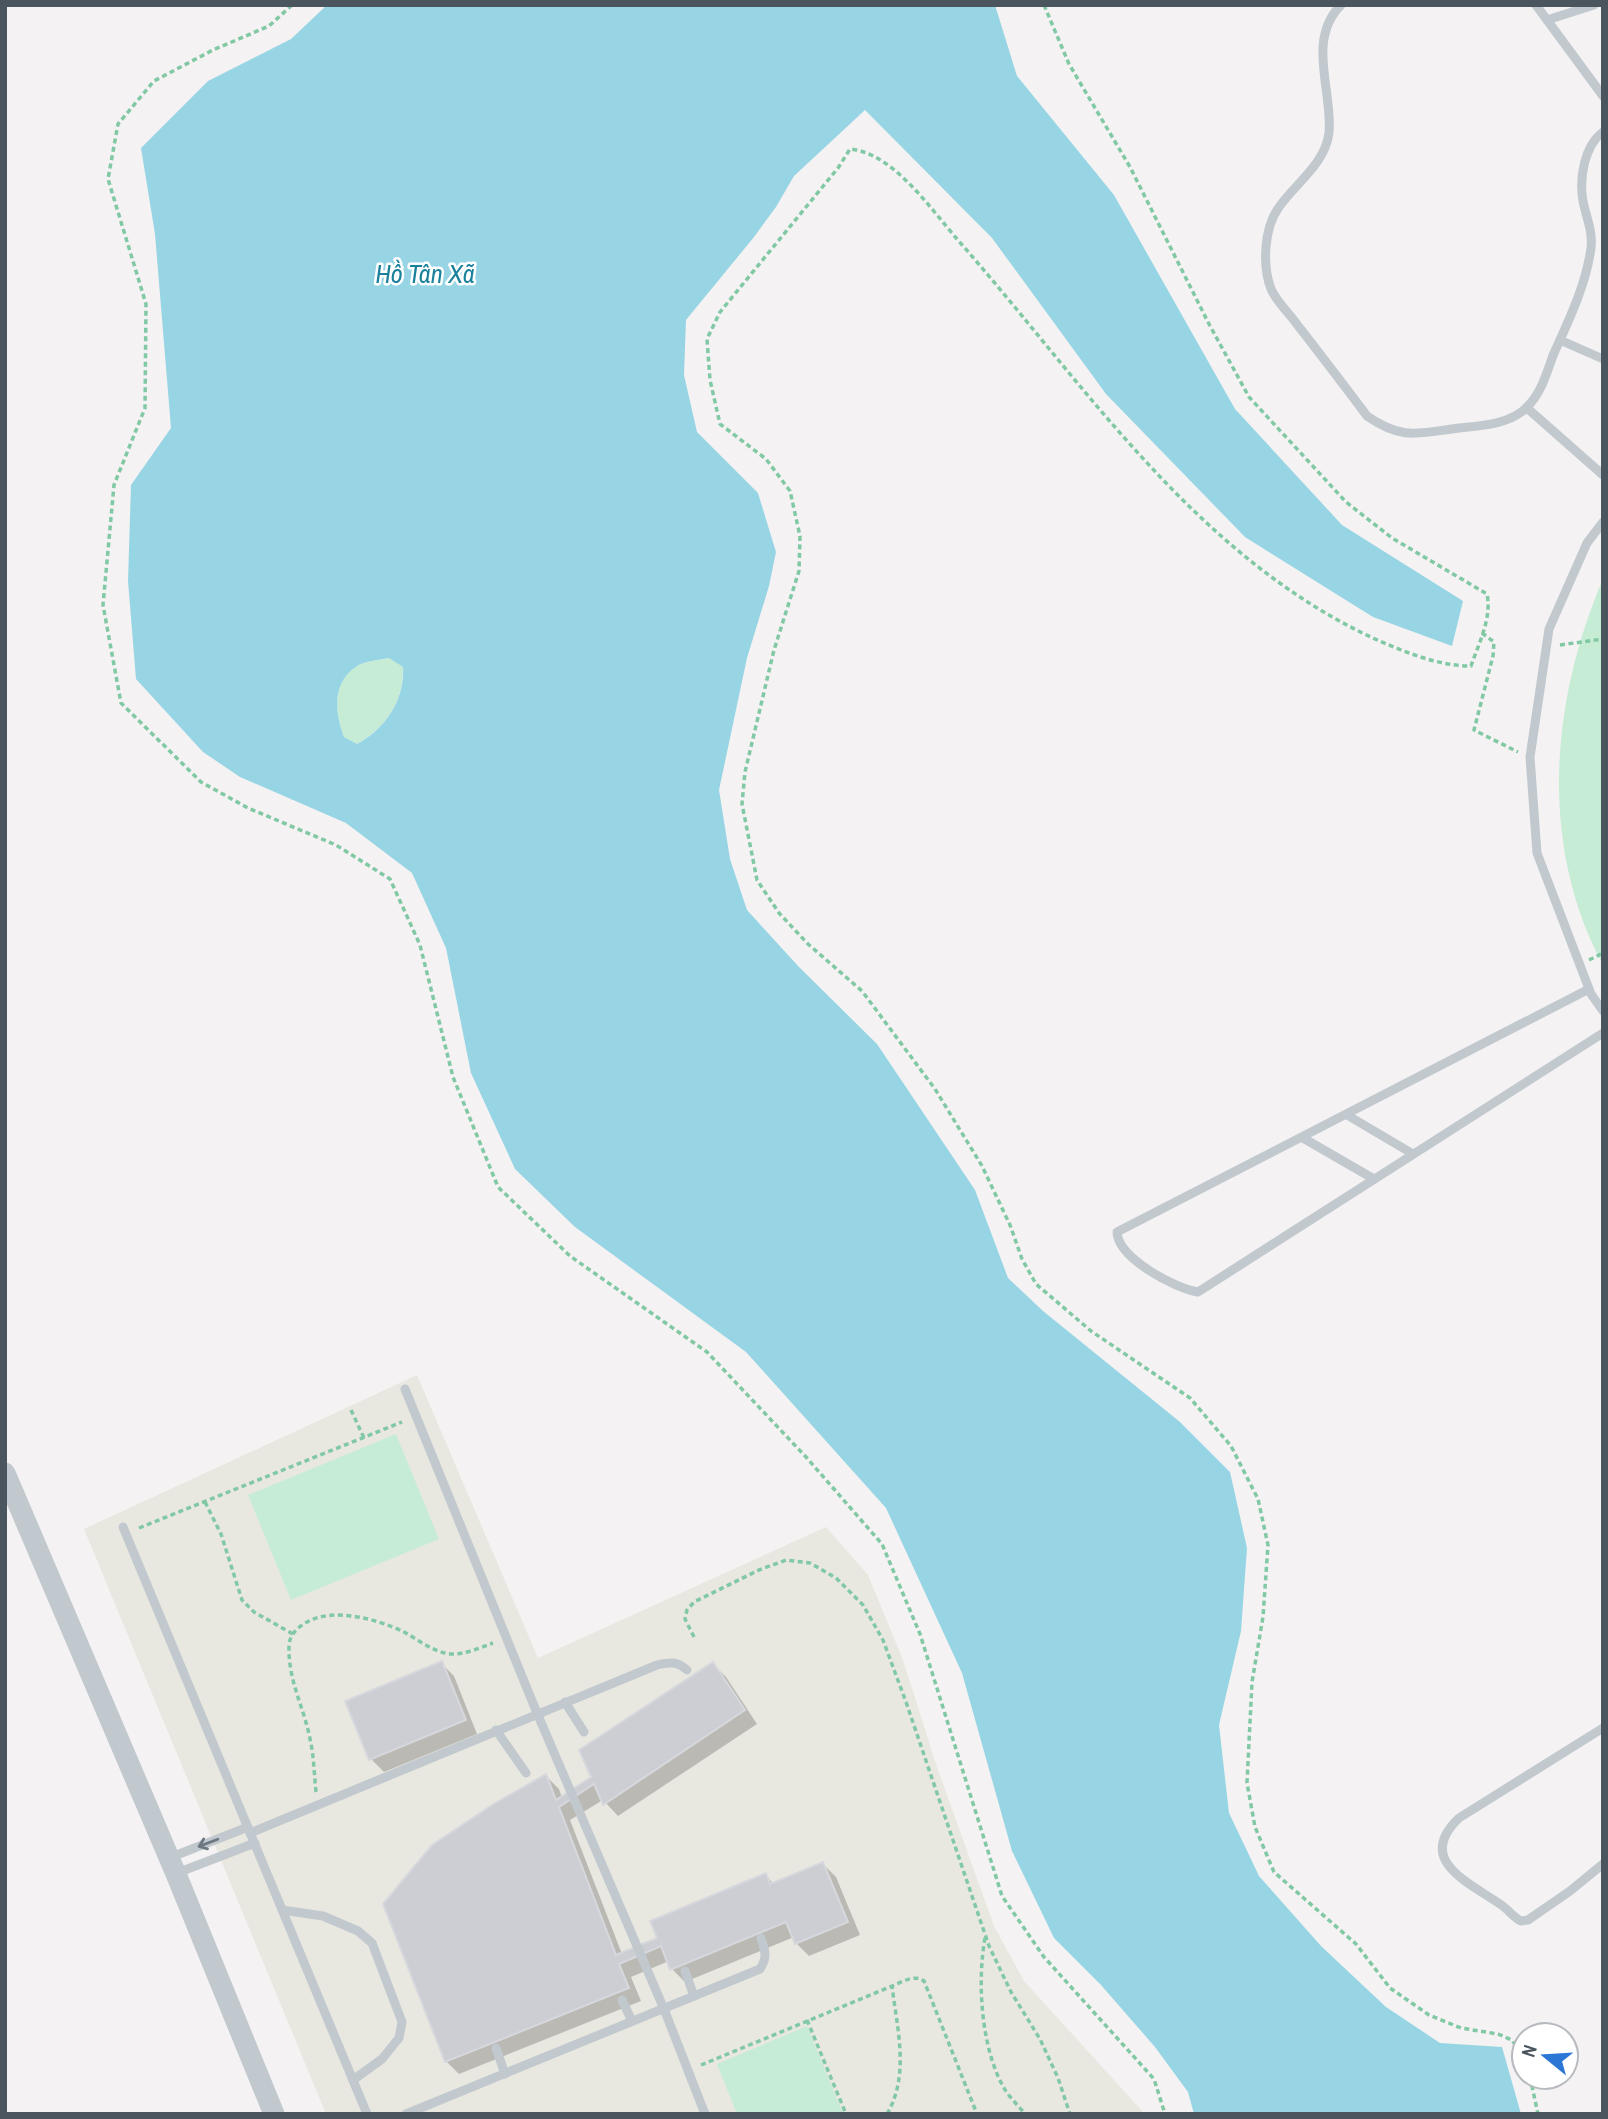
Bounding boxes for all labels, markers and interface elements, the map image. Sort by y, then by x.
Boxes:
water label: Hồ Tân Xã [375,256,475,291]
one-way arrow [198,1837,220,1850]
north arrow [1510,2021,1580,2091]
text: N [1515,2041,1543,2060]

